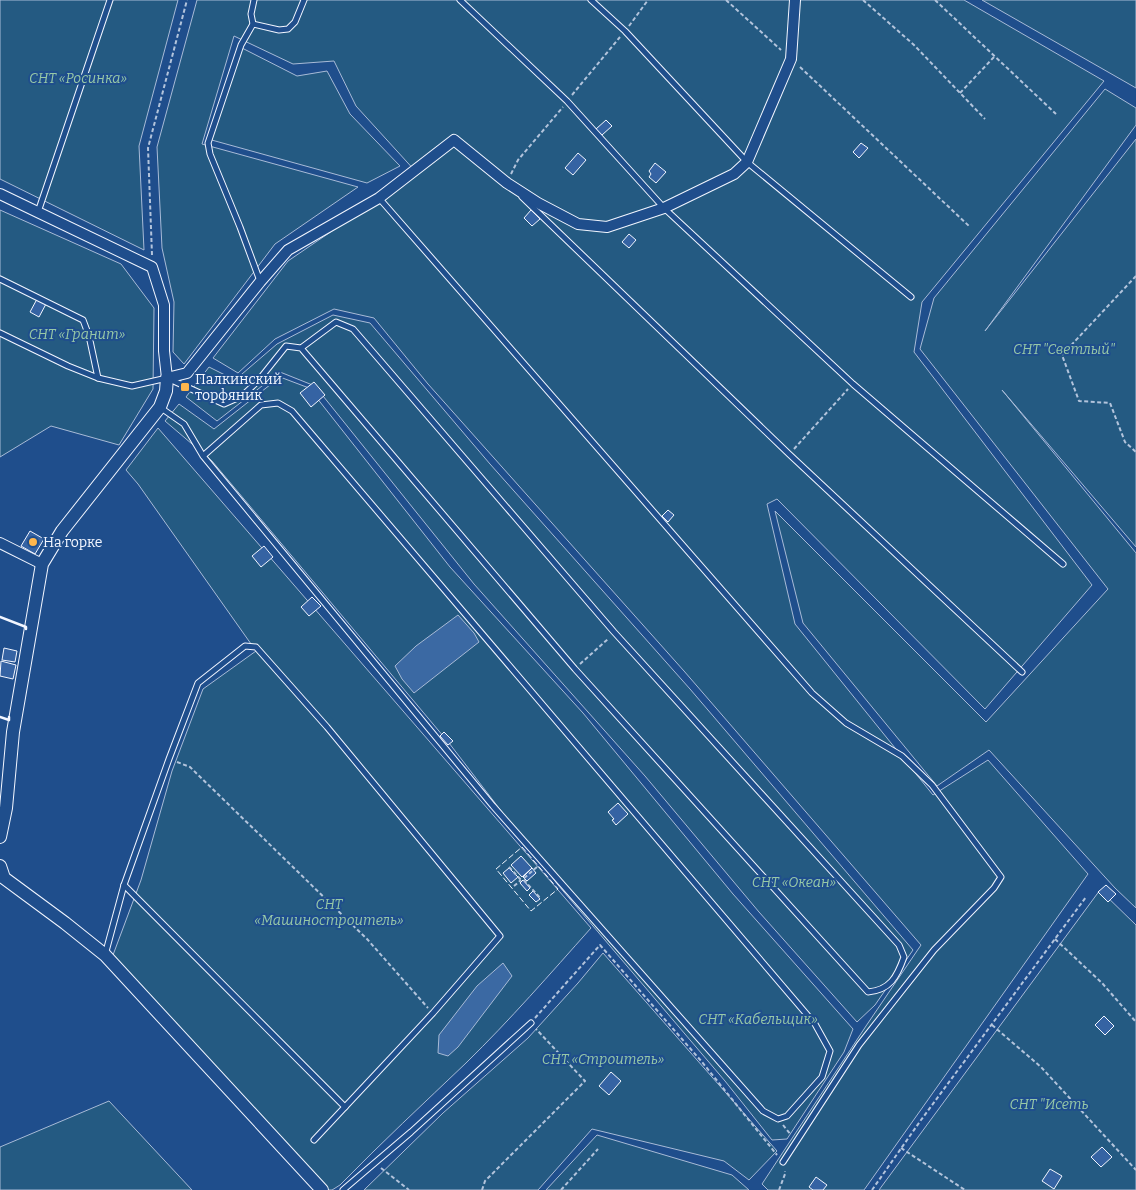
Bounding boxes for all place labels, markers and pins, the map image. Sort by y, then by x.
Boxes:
place label: Палкинский торфяник [195,371,282,404]
marker: Палкинский торфяник [179,381,191,393]
place label: На горке [43,534,103,551]
marker: На горке [27,536,39,548]

